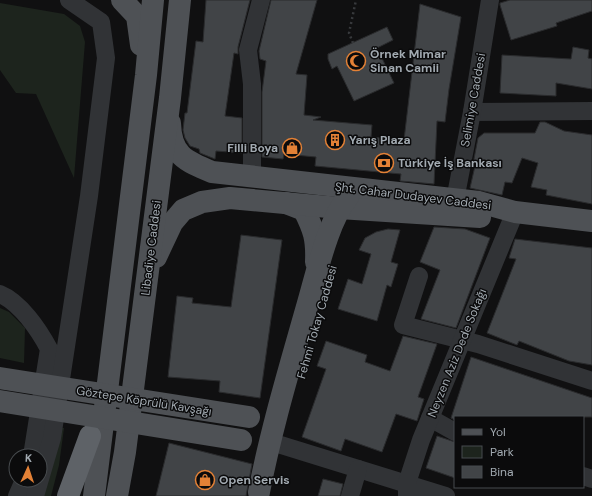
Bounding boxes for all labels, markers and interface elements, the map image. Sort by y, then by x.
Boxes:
place label: Örnek Mimar Sinan Camii [370,46,446,76]
mosque icon: Örnek Mimar Sinan Camii [345,50,367,72]
street label: Selimiye Caddesi [457,52,489,148]
building icon: Yarış Plaza [324,129,346,151]
place label: Yarış Plaza [349,132,411,148]
shop icon: Filli Boya [281,137,303,159]
place label: Filli Boya [227,140,278,156]
bank icon: Türkiye İş Bankası [373,152,395,174]
place label: Türkiye İş Bankası [398,155,502,171]
street label: Şht. Cahar Dudayev Caddesi [334,178,492,214]
street label: Libadiye Caddesi [137,199,165,296]
street label: Fehmi Tokay Caddesi [293,263,341,381]
street label: Neyzen Aziz Dede Sokağı [424,286,490,420]
street label: Göztepe Köprülü Kavşağı [75,382,213,420]
legend [454,416,584,488]
text: Yol [490,424,506,440]
text: Park [490,444,514,460]
north arrow [8,448,48,488]
text: K [25,451,32,465]
text: Bina [490,464,514,480]
shop icon: Open Servis [194,469,216,491]
place label: Open Servis [219,472,290,488]

